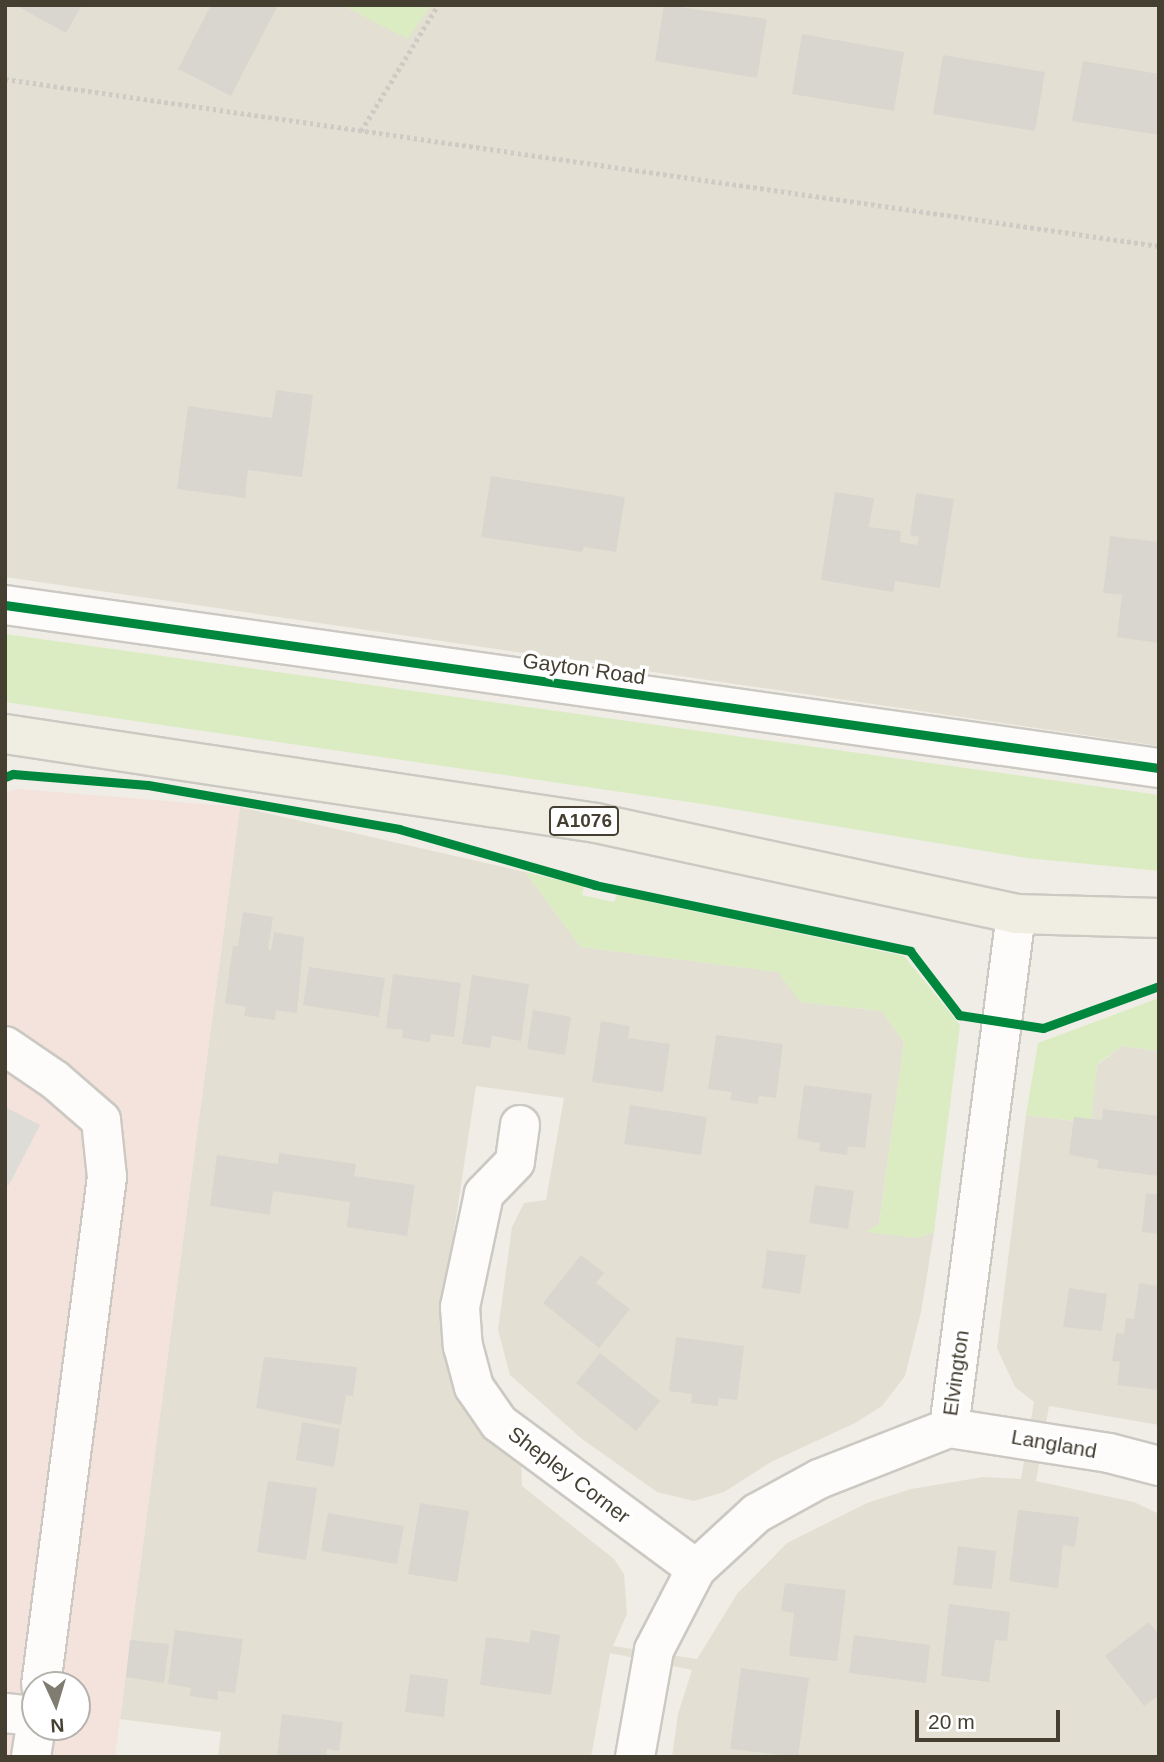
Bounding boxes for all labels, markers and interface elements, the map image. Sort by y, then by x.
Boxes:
street label: Gayton Road [521,648,647,690]
road number: A1076 [549,806,619,836]
street label: Elvington [938,1328,974,1418]
street label: Shepley Corner [503,1421,635,1529]
street label: Langland [1009,1424,1099,1464]
north arrow [21,1671,91,1741]
scale bar [919,1696,1064,1740]
text: 20 m [928,1710,975,1733]
text: N [50,1714,65,1736]

